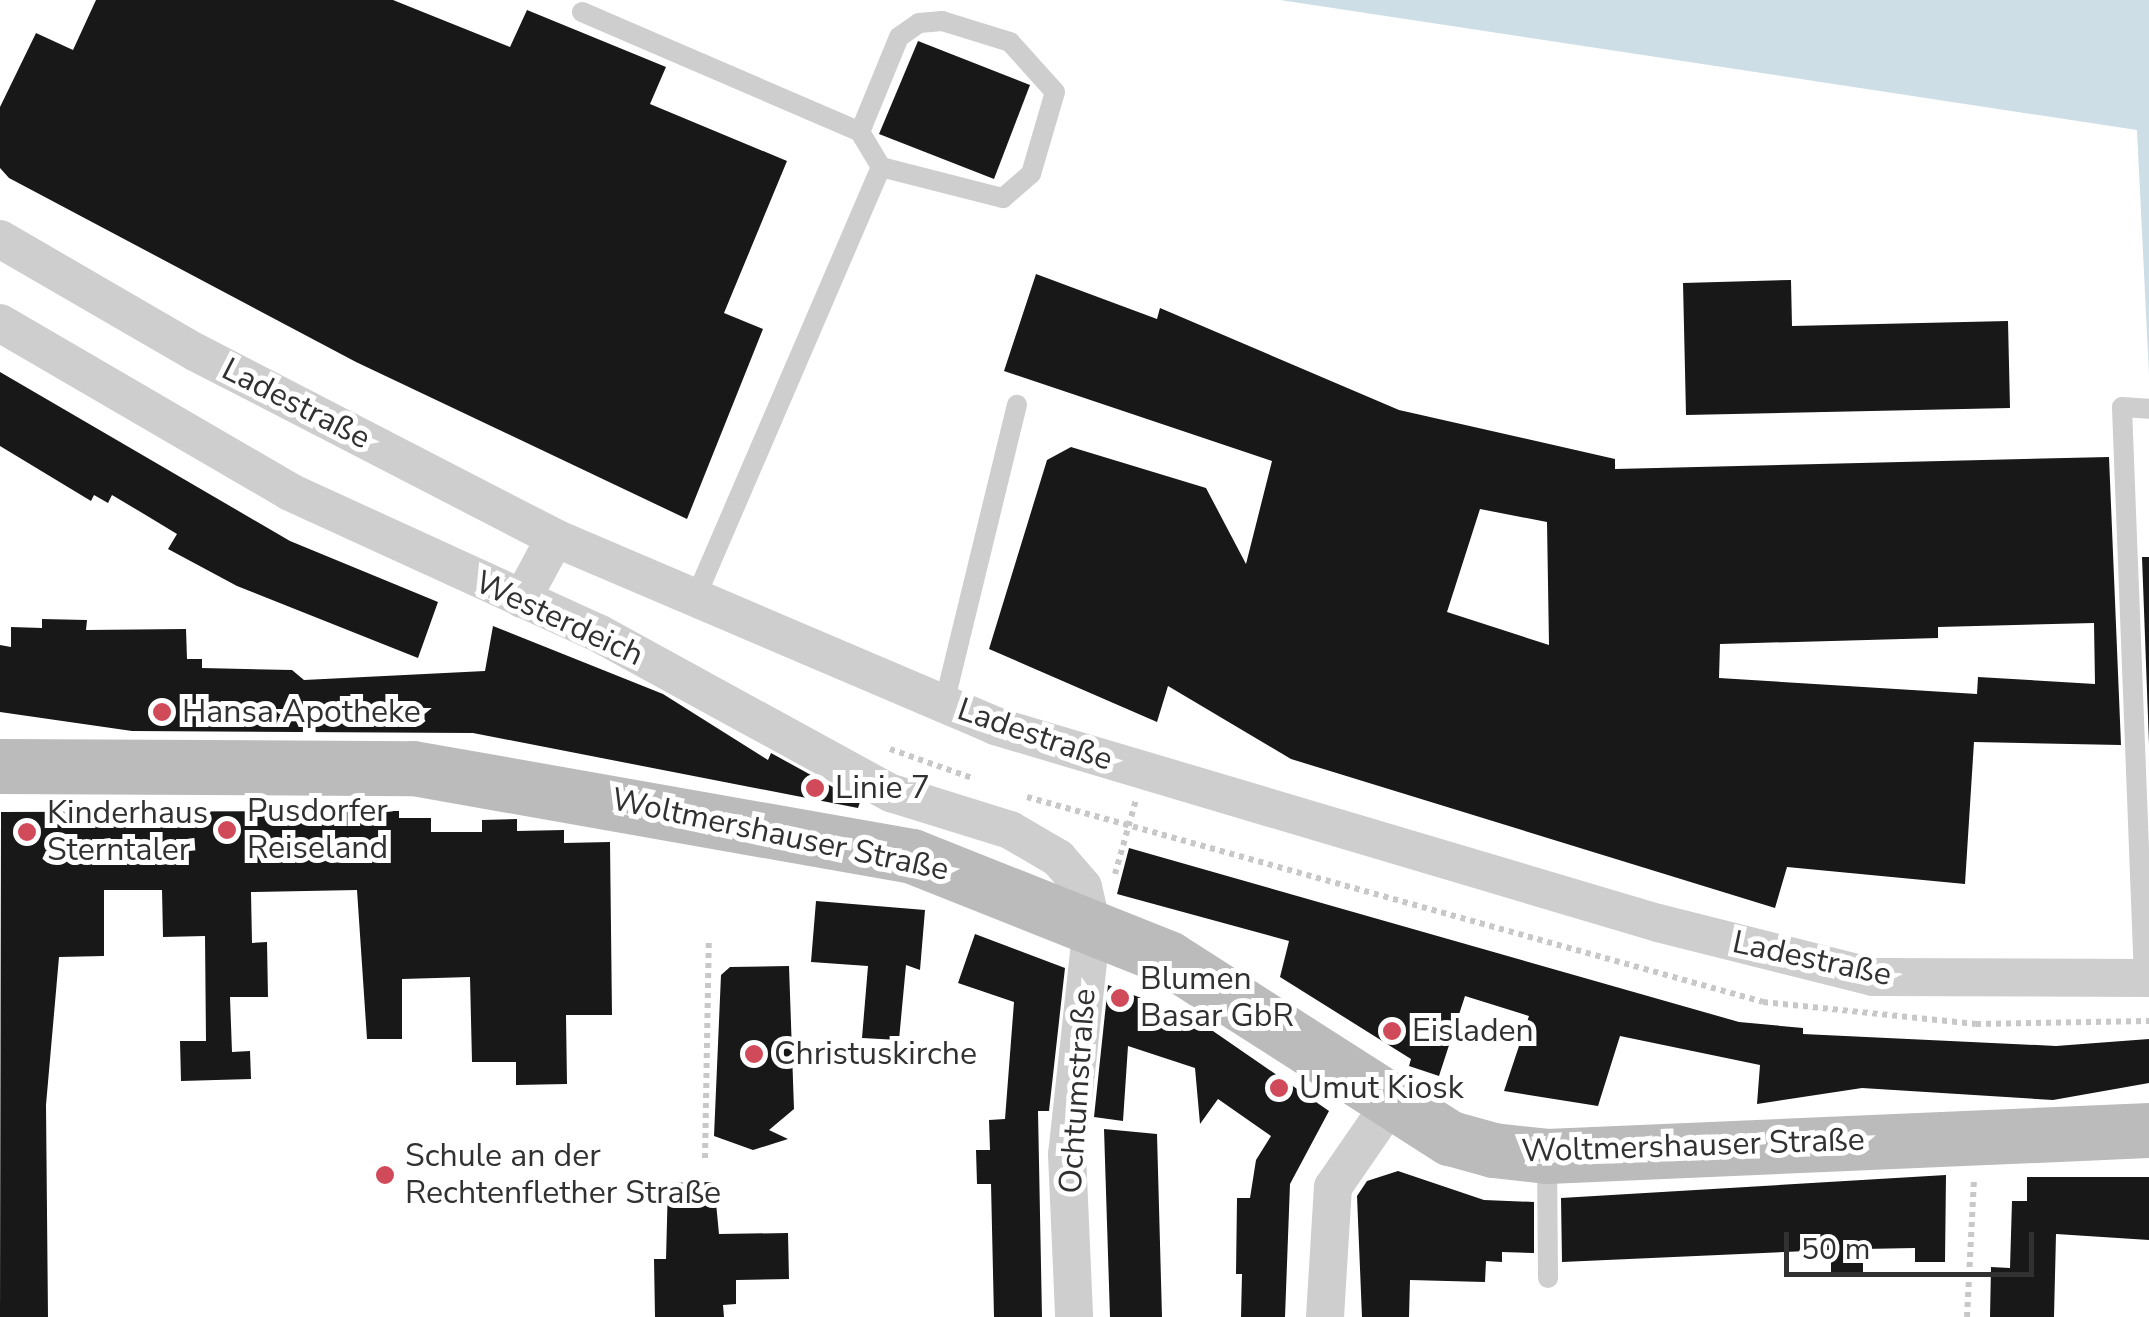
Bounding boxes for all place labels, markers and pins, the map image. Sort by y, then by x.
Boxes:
place label: Hansa Apotheke [182,693,421,731]
marker: Hansa Apotheke [151,701,173,723]
place label: Linie 7 [835,769,930,807]
marker: Linie 7 [804,777,826,799]
place label: Pusdorfer Reiseland [247,793,388,868]
place label: Kinderhaus Sterntaler [47,795,208,870]
marker: Pusdorfer Reiseland [216,819,238,841]
marker: Kinderhaus Sterntaler [16,821,38,843]
place label: Blumen Basar GbR [1140,961,1294,1036]
marker: Blumen Basar GbR [1109,987,1131,1009]
place label: Eisladen [1412,1012,1534,1050]
marker: Eisladen [1381,1020,1403,1042]
place label: Christuskirche [774,1035,977,1073]
marker: Christuskirche [743,1043,765,1065]
place label: Umut Kiosk [1299,1069,1464,1107]
marker: Umut Kiosk [1268,1077,1290,1099]
place label: Schule an der Rechtenflether Straße [405,1138,721,1213]
marker: Schule an der Rechtenflether Straße [374,1164,396,1186]

